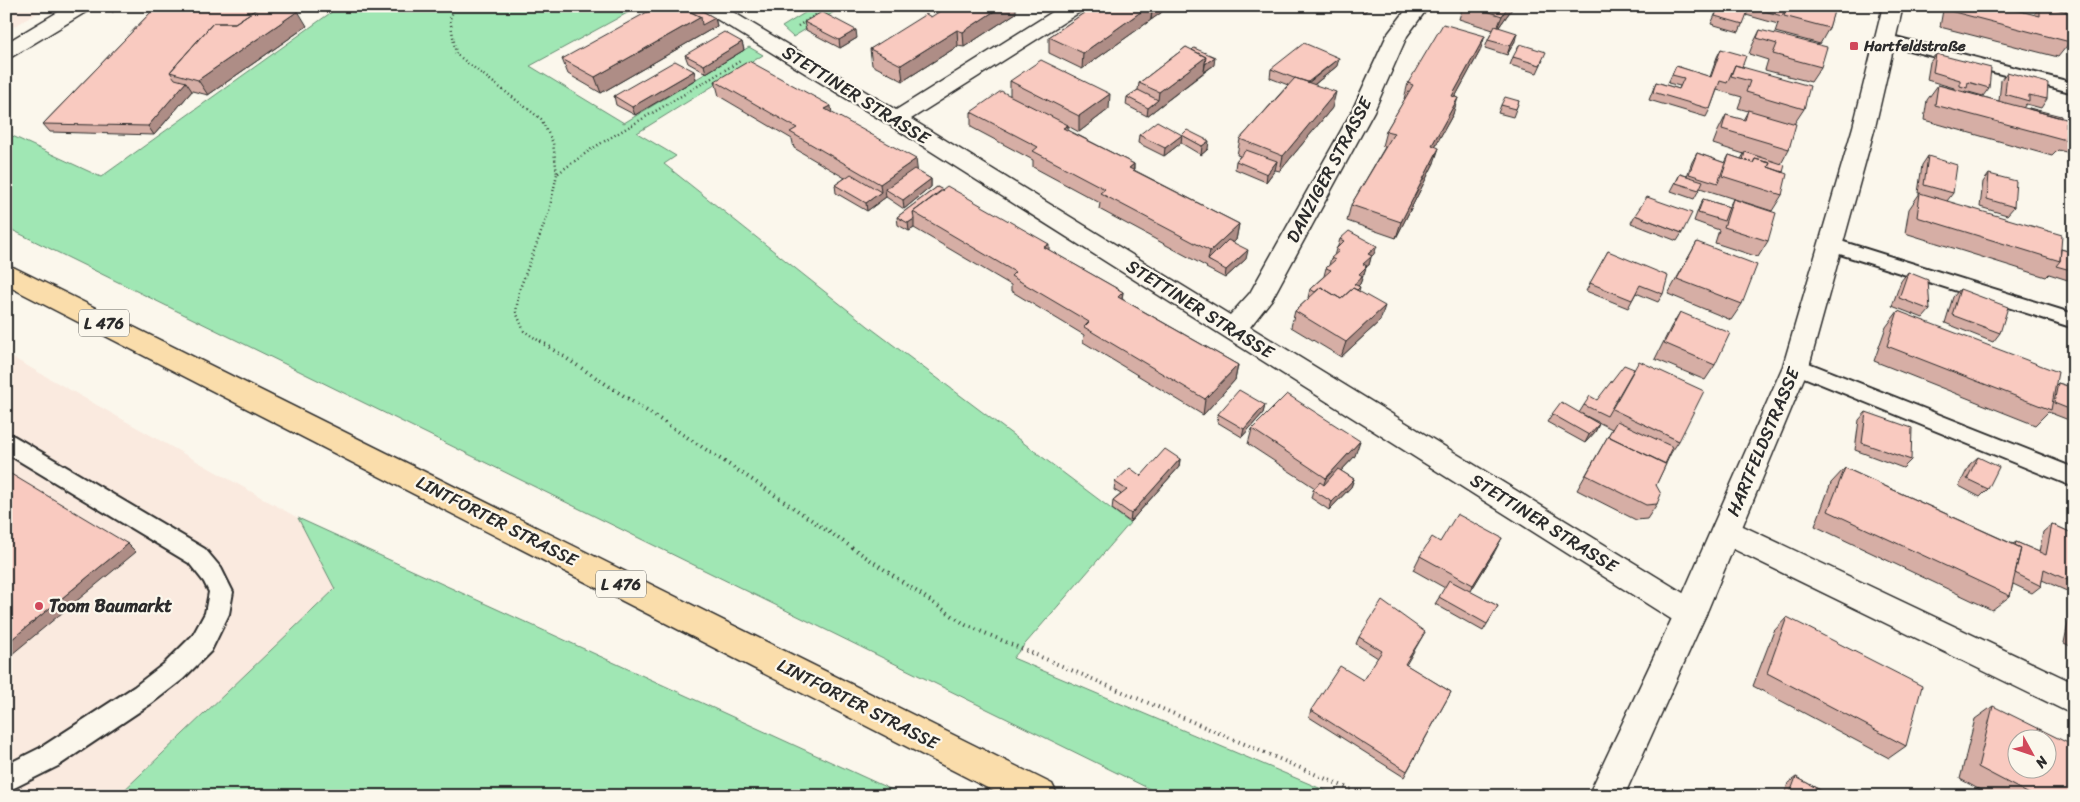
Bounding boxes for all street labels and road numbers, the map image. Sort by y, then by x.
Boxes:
street label: STETTINER STRASSE [776,37,937,154]
street label: DANZIGER STRASSE [1277,90,1381,249]
street label: STETTINER STRASSE [1120,251,1281,368]
road number: L 476 [79,309,129,336]
street label: HARTFELDSTRASSE [1717,362,1809,522]
street label: STETTINER STRASSE [1464,465,1625,582]
street label: LINTFORTER STRASSE [411,466,584,576]
road number: L 476 [596,570,646,598]
street label: LINTFORTER STRASSE [772,649,945,759]

